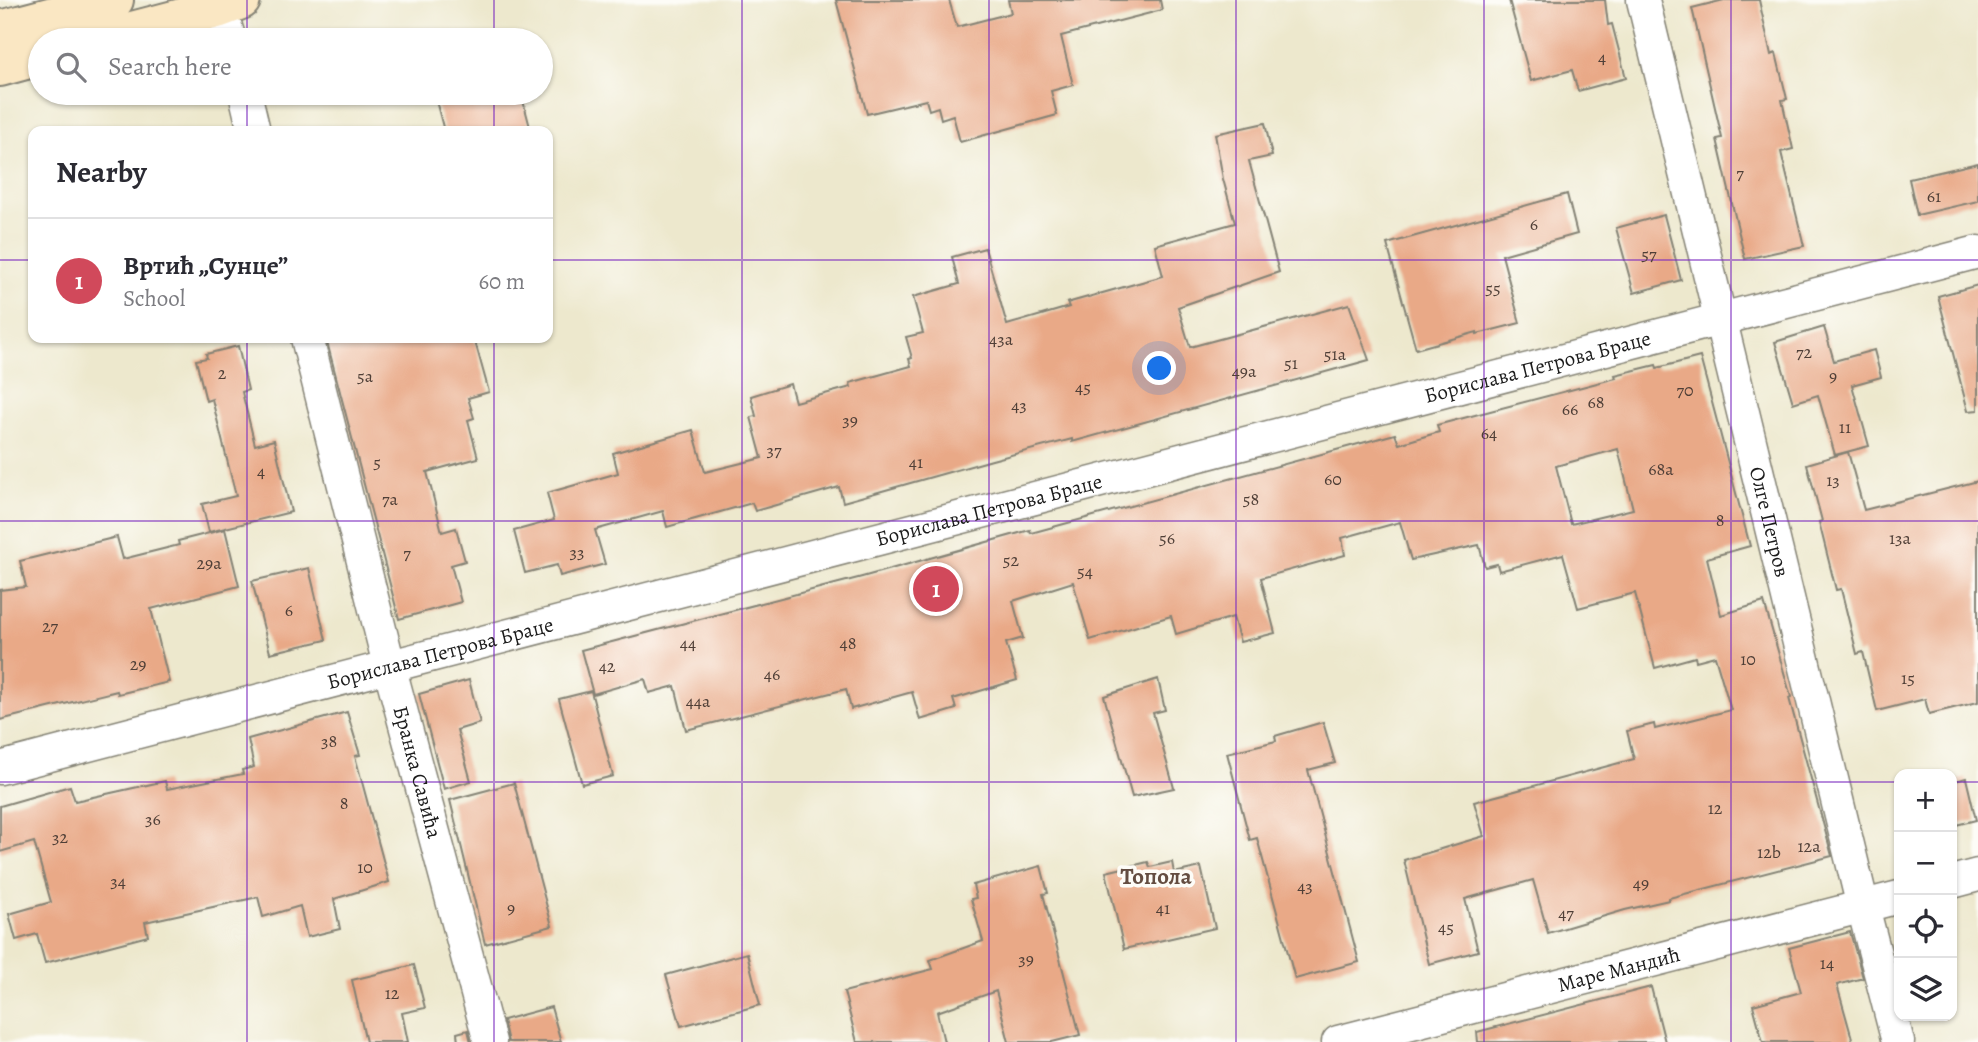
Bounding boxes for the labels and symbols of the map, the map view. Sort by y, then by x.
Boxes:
house number: 4 [1598,45,1606,69]
house number: 7 [1736,161,1744,185]
house number: 61 [1927,184,1941,208]
house number: 6 [1530,212,1538,236]
house number: 57 [1641,242,1657,266]
house number: 55 [1485,276,1501,300]
street label: Борислава Петрова Браце [1421,324,1654,410]
house number: 43a [989,327,1014,351]
house number: 72 [1796,340,1812,364]
house number: 51a [1324,342,1347,366]
your location [1142,351,1176,385]
house number: 51 [1284,351,1298,375]
house number: 49a [1232,359,1257,383]
house number: 2 [218,361,227,385]
house number: 5a [357,364,374,388]
house number: 9 [1829,364,1837,388]
house number: 45 [1075,375,1091,399]
house number: 70 [1676,378,1694,402]
house number: 68 [1587,390,1605,414]
house number: 43 [1011,393,1027,417]
house number: 66 [1562,397,1578,421]
house number: 39 [842,408,858,432]
house number: 11 [1839,415,1851,439]
house number: 64 [1481,421,1497,445]
house number: 37 [766,438,782,462]
house number: 5 [373,450,381,474]
house number: 41 [909,450,923,474]
house number: 68a [1648,457,1674,481]
house number: 4 [257,459,265,483]
street label: Олге Петров [1743,464,1796,580]
street label: Борислава Петрова Браце [873,467,1105,553]
house number: 60 [1324,467,1342,491]
house number: 13 [1826,468,1840,492]
house number: 7a [382,487,399,511]
house number: 58 [1243,487,1259,511]
house number: 8 [1716,508,1724,532]
house number: 56 [1159,526,1175,550]
house number: 13a [1889,526,1912,550]
house number: 33 [570,540,584,564]
house number: 7 [403,541,411,565]
house number: 52 [1003,548,1020,572]
house number: 29a [196,551,222,575]
house number: 54 [1077,559,1093,583]
pin: 1 [913,563,959,615]
house number: 6 [285,598,293,622]
street label: Борислава Петрова Браце [324,610,557,696]
house number: 27 [42,614,58,638]
house number: 44 [680,631,696,655]
house number: 48 [840,631,856,655]
house number: 10 [1740,647,1756,671]
house number: 29 [130,652,146,676]
house number: 42 [599,654,616,678]
house number: 46 [764,662,780,686]
house number: 15 [1901,666,1915,690]
house number: 44a [686,689,711,713]
street label: Бранка Савића [387,703,449,842]
house number: 38 [321,729,337,753]
house number: 8 [340,791,348,815]
house number: 12 [1708,796,1723,820]
house number: 36 [145,807,161,831]
house number: 32 [52,825,68,849]
house number: 12a [1797,834,1821,858]
house number: 12b [1757,840,1781,864]
house number: 10 [357,855,373,879]
district label: Топола [1120,861,1192,892]
house number: 34 [110,869,126,893]
house number: 49 [1633,871,1649,895]
house number: 43 [1297,874,1313,898]
house number: 9 [507,896,515,920]
house number: 41 [1156,896,1170,920]
house number: 47 [1558,901,1574,925]
house number: 45 [1438,915,1454,939]
street label: Маре Мандић [1555,940,1683,999]
house number: 39 [1018,947,1034,971]
house number: 14 [1820,951,1834,975]
house number: 12 [385,981,400,1005]

